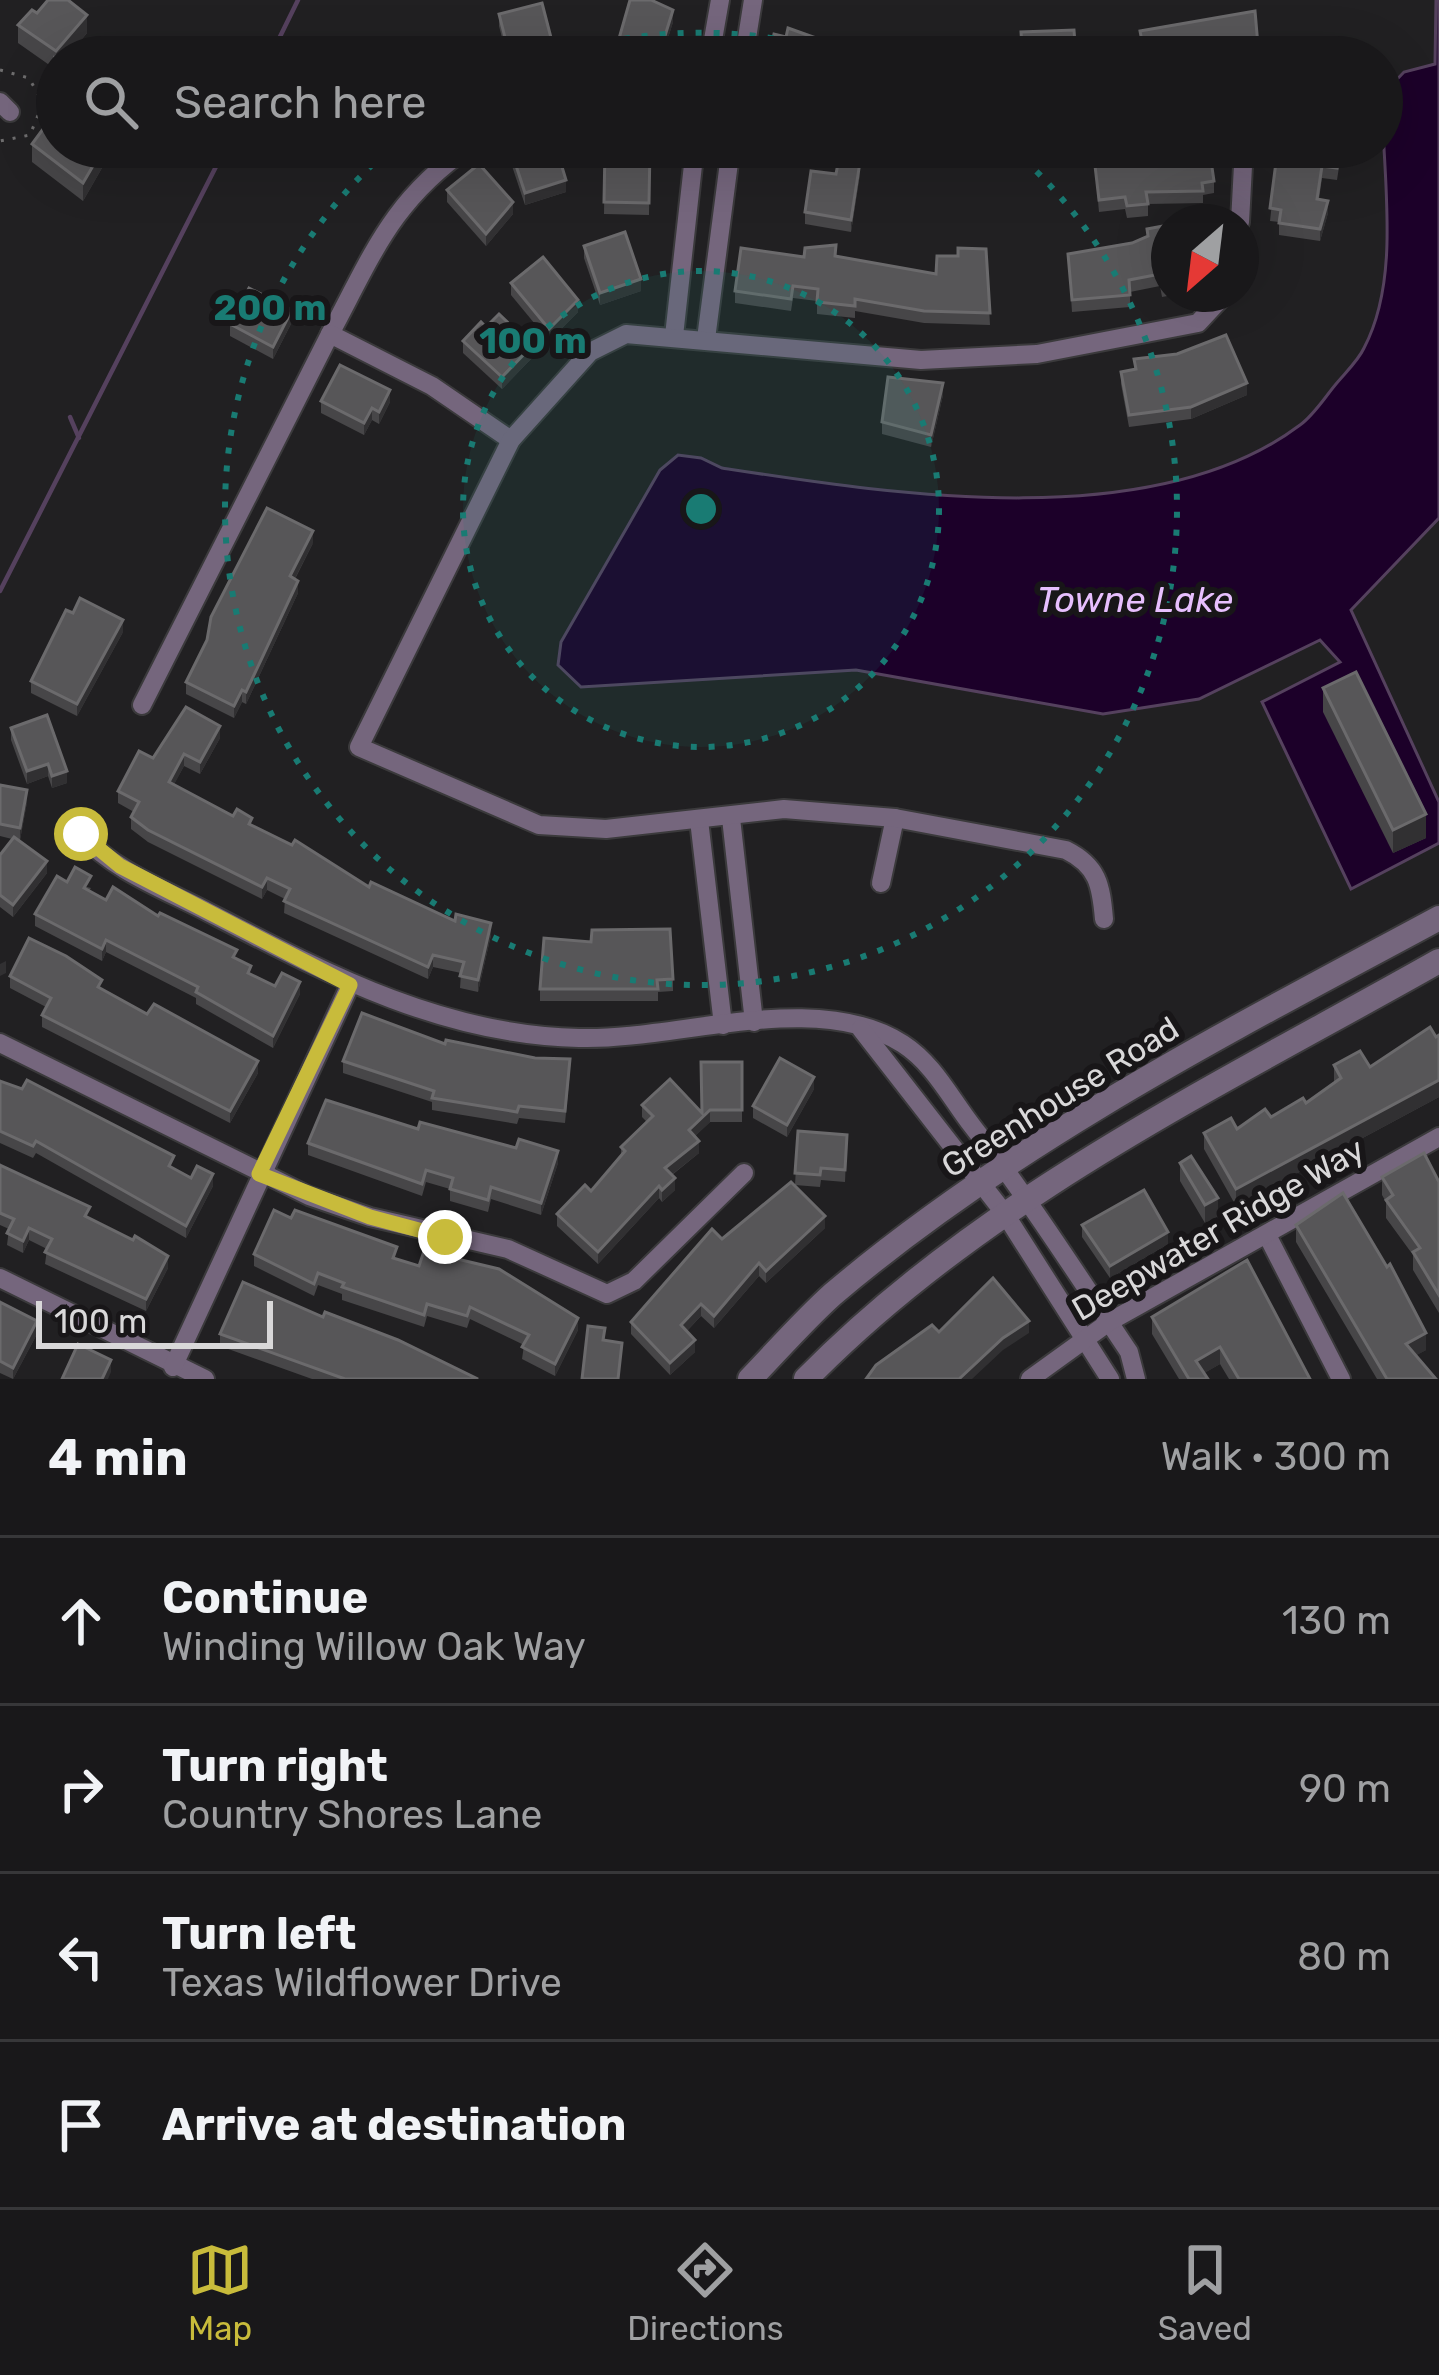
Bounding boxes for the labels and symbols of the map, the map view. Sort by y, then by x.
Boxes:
north arrow [1151,204,1259,312]
text: 200 m [213,286,327,329]
text: 100 m [479,319,587,362]
centre of rings [680,488,722,530]
water label: Towne Lake [1037,578,1233,621]
route start [54,807,108,861]
street label: Greenhouse Road [934,1008,1186,1186]
street label: Deepwater Ridge Way [1065,1129,1371,1329]
route end [418,1210,472,1264]
scale bar [36,1295,273,1348]

